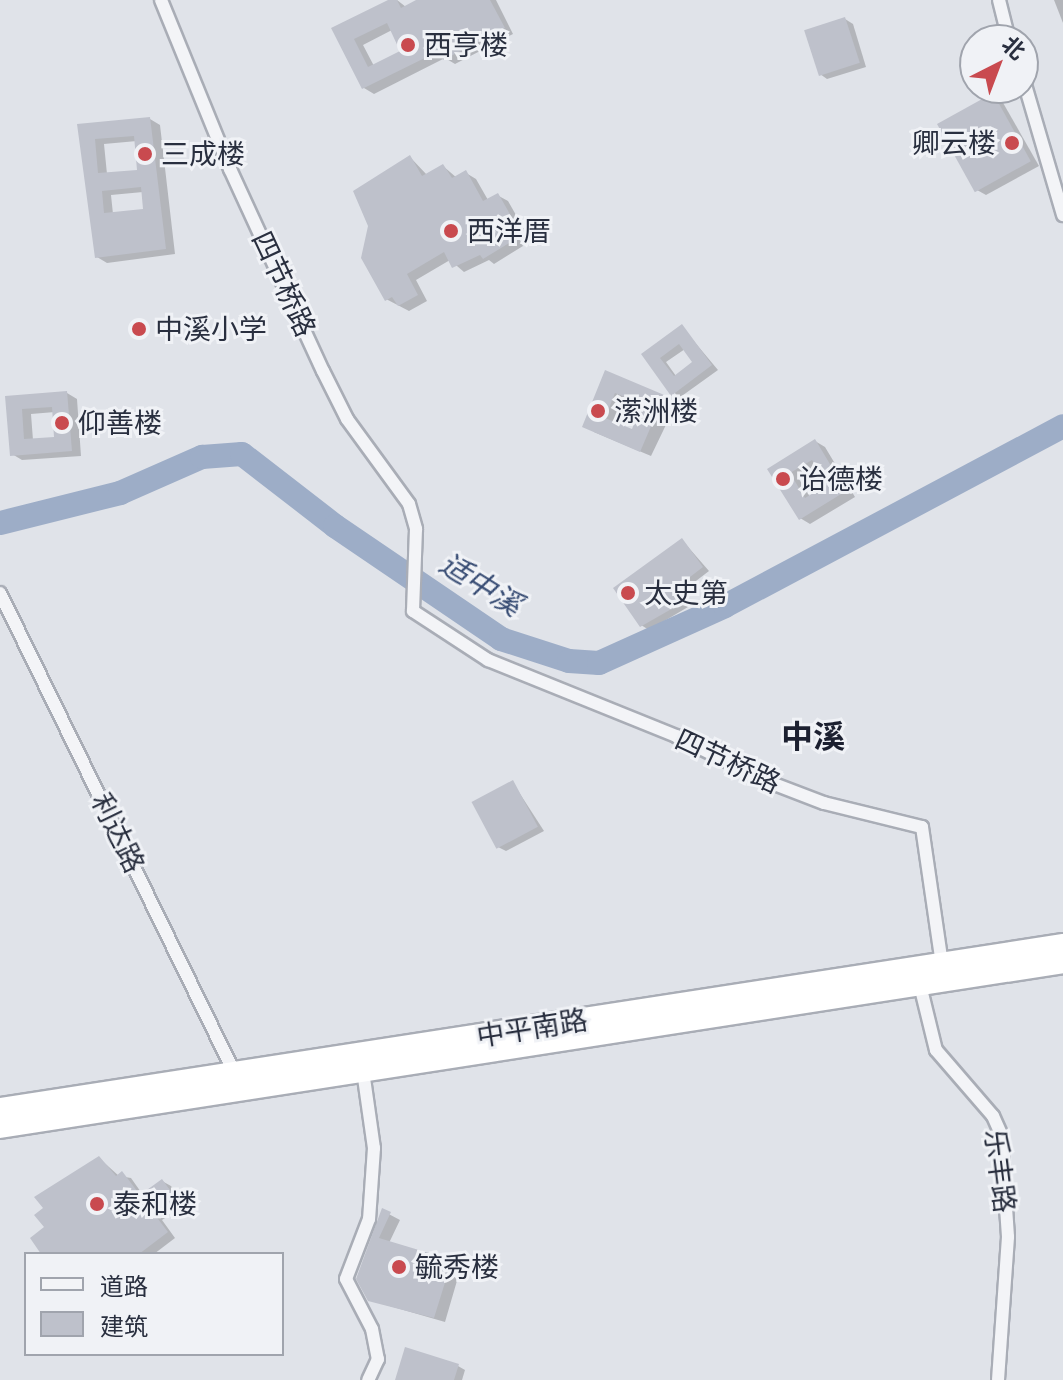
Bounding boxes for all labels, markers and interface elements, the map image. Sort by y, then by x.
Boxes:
north arrow [959,24,1039,104]
place label: 西亨楼 [424,28,508,62]
text: 北 [996,30,1031,65]
marker: 西亨楼 [399,36,417,54]
place label: 卿云楼 [912,126,996,160]
marker: 卿云楼 [1003,134,1021,152]
place label: 三成楼 [161,137,245,171]
marker: 三成楼 [136,145,154,163]
place label: 西洋厝 [467,214,551,248]
marker: 西洋厝 [442,222,460,240]
street label: 四节桥路 [245,226,323,342]
place label: 中溪小学 [155,312,267,346]
marker: 中溪小学 [130,320,148,338]
place label: 潆洲楼 [614,394,698,428]
marker: 潆洲楼 [589,402,607,420]
place label: 仰善楼 [78,406,162,440]
marker: 仰善楼 [53,414,71,432]
place label: 诒德楼 [799,462,883,496]
marker: 诒德楼 [774,470,792,488]
water label: 适中溪 [433,545,529,623]
place label: 太史第 [644,576,728,610]
marker: 太史第 [619,584,637,602]
district label: 中溪 [781,717,845,755]
street label: 四节桥路 [670,722,786,800]
street label: 利达路 [84,788,152,878]
street label: 中平南路 [474,1003,590,1053]
street label: 乐丰路 [978,1127,1022,1215]
place label: 泰和楼 [113,1187,197,1221]
marker: 泰和楼 [88,1195,106,1213]
place label: 毓秀楼 [415,1250,499,1284]
legend [24,1252,284,1356]
marker: 毓秀楼 [390,1258,408,1276]
text: 道路 [100,1271,148,1302]
text: 建筑 [100,1311,148,1342]

